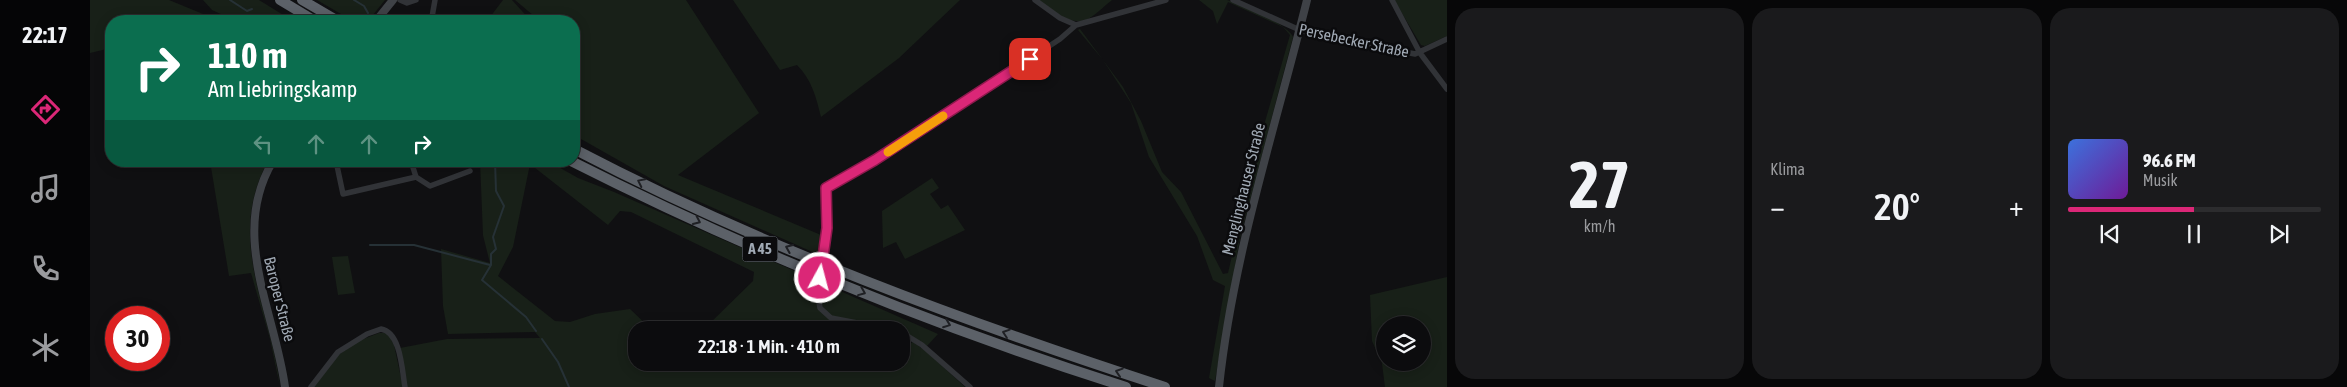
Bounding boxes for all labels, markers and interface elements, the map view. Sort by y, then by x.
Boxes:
street label: Persebecker Straße [1297,20,1411,60]
text: 22:17 [22,22,68,48]
icon: right [125,35,190,100]
text: 110 m [208,35,287,75]
pin [1009,38,1051,80]
icon: arrive [1016,45,1044,73]
text: Am Liebringskamp [208,76,357,102]
icon: directions [28,92,63,127]
street label: Menglinghauser Straße [1218,121,1269,257]
icon: left [249,130,277,158]
icon: ahead [302,130,330,158]
icon: ahead [355,130,383,158]
icon: right [408,130,436,158]
text: 27 [1569,147,1630,222]
text: 96.6 FM [2143,149,2196,171]
text: Klima [1770,160,1805,178]
icon: music [28,171,63,206]
text: Musik [2143,171,2177,189]
one-way arrow [637,177,646,188]
text: 20° [1874,185,1920,228]
text: − [1770,190,1785,222]
text: + [2009,190,2024,222]
one-way arrow [692,214,701,225]
text: km/h [1584,217,1616,235]
icon: previous [2096,220,2124,248]
icon: pause [2180,220,2208,248]
icon: next [2265,220,2293,248]
road number: A 45 [742,236,778,262]
one-way arrow [785,244,794,255]
icon: phone [28,251,63,286]
position arrow [793,251,845,303]
street label: Baroper Straße [260,255,299,344]
one-way arrow [857,285,866,296]
speed limit sign: 30 [105,306,170,371]
map controls [1376,316,1431,371]
button: layers [1376,316,1431,371]
one-way arrow [942,318,951,329]
one-way arrow [1002,329,1010,339]
icon: climate [28,330,63,365]
text: 22:18 · 1 Min. · 410 m [698,335,840,357]
one-way arrow [1115,368,1124,378]

